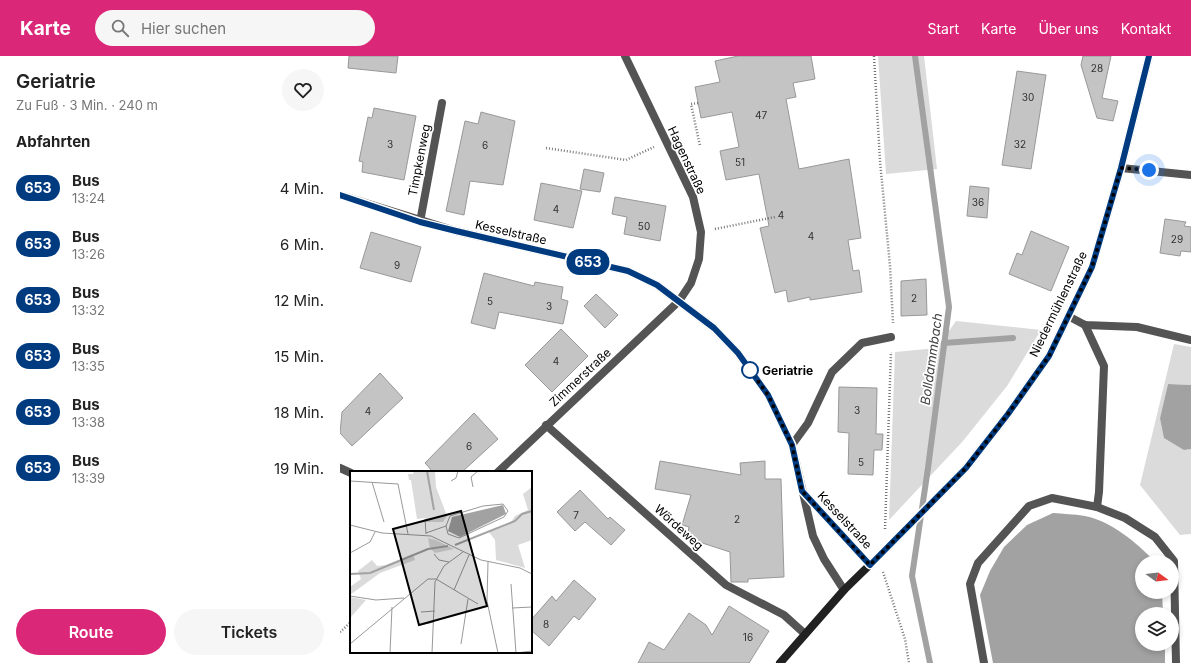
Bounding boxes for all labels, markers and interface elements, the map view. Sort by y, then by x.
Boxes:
search box [95,10,375,46]
text: Karte [20,17,71,40]
icon: search [109,17,131,39]
text: Hier suchen [141,19,226,38]
text: Start [927,20,959,37]
text: Karte [981,20,1016,37]
text: Über uns [1038,20,1099,37]
text: Kontakt [1121,20,1171,37]
house number: 28 [1091,62,1103,74]
button: heart [282,69,324,111]
text: Geriatrie [16,70,96,93]
house number: 30 [1022,91,1034,103]
text: Zu Fuß · 3 Min. · 240 m [16,97,158,113]
house number: 47 [755,109,767,121]
street label: Timpkenweg [405,123,433,197]
street label: Hagenstraße [665,124,709,196]
text: Abfahrten [16,132,90,151]
house number: 3 [387,138,393,150]
house number: 32 [1014,138,1026,150]
house number: 6 [482,139,488,151]
house number: 51 [735,156,745,168]
your location [1139,160,1159,180]
text: Bus [72,171,100,190]
text: 653 [24,179,52,196]
text: 4 Min. [280,179,324,198]
text: 13:24 [72,190,105,206]
house number: 36 [972,196,984,208]
house number: 4 [553,203,559,215]
house number: 4 [778,209,784,221]
street label: Kesselstraße [474,216,548,248]
house number: 50 [638,220,650,232]
text: Bus [72,227,100,246]
house number: 4 [808,230,814,242]
house number: 29 [1171,233,1183,245]
text: 653 [24,235,52,252]
text: 6 Min. [280,235,324,254]
text: 13:26 [72,246,105,262]
line badge: 653 [565,249,611,275]
street label: Niedermühlenstraße [1026,249,1090,359]
text: 653 [574,253,602,270]
house number: 9 [394,259,400,271]
text: Bus [72,283,100,302]
text: 653 [24,291,52,308]
text: 12 Min. [274,291,324,310]
house number: 2 [911,292,917,304]
house number: 5 [487,295,493,307]
house number: 3 [546,300,552,312]
text: 13:32 [72,302,105,318]
water label: Bolldammbach [917,312,945,406]
text: Bus [72,339,100,358]
street label: Zimmerstraße [546,345,614,409]
text: 653 [24,347,52,364]
text: 15 Min. [274,347,324,366]
house number: 4 [553,355,559,367]
text: 13:35 [72,358,105,374]
marker: Geriatrie [741,361,759,379]
place label: Geriatrie [762,363,813,378]
text: Bus [72,395,100,414]
text: 653 [24,403,52,420]
text: 18 Min. [274,403,324,422]
house number: 3 [854,404,860,416]
house number: 4 [365,405,371,417]
text: 13:38 [72,414,105,430]
house number: 6 [466,440,472,452]
text: Bus [72,451,100,470]
house number: 5 [858,456,864,468]
text: 653 [24,459,52,476]
text: 19 Min. [274,459,324,478]
text: 13:39 [72,470,105,486]
inset map [350,471,532,653]
street label: Kesselstraße [815,488,875,552]
street label: Wördeweg [651,501,707,553]
house number: 7 [573,509,579,521]
house number: 2 [734,513,740,525]
north arrow [1135,555,1179,599]
map controls [1135,555,1179,651]
button: layers [1135,607,1179,651]
button: Route [16,609,166,655]
button: Tickets [174,609,324,655]
house number: 8 [543,618,549,630]
house number: 16 [743,631,753,643]

